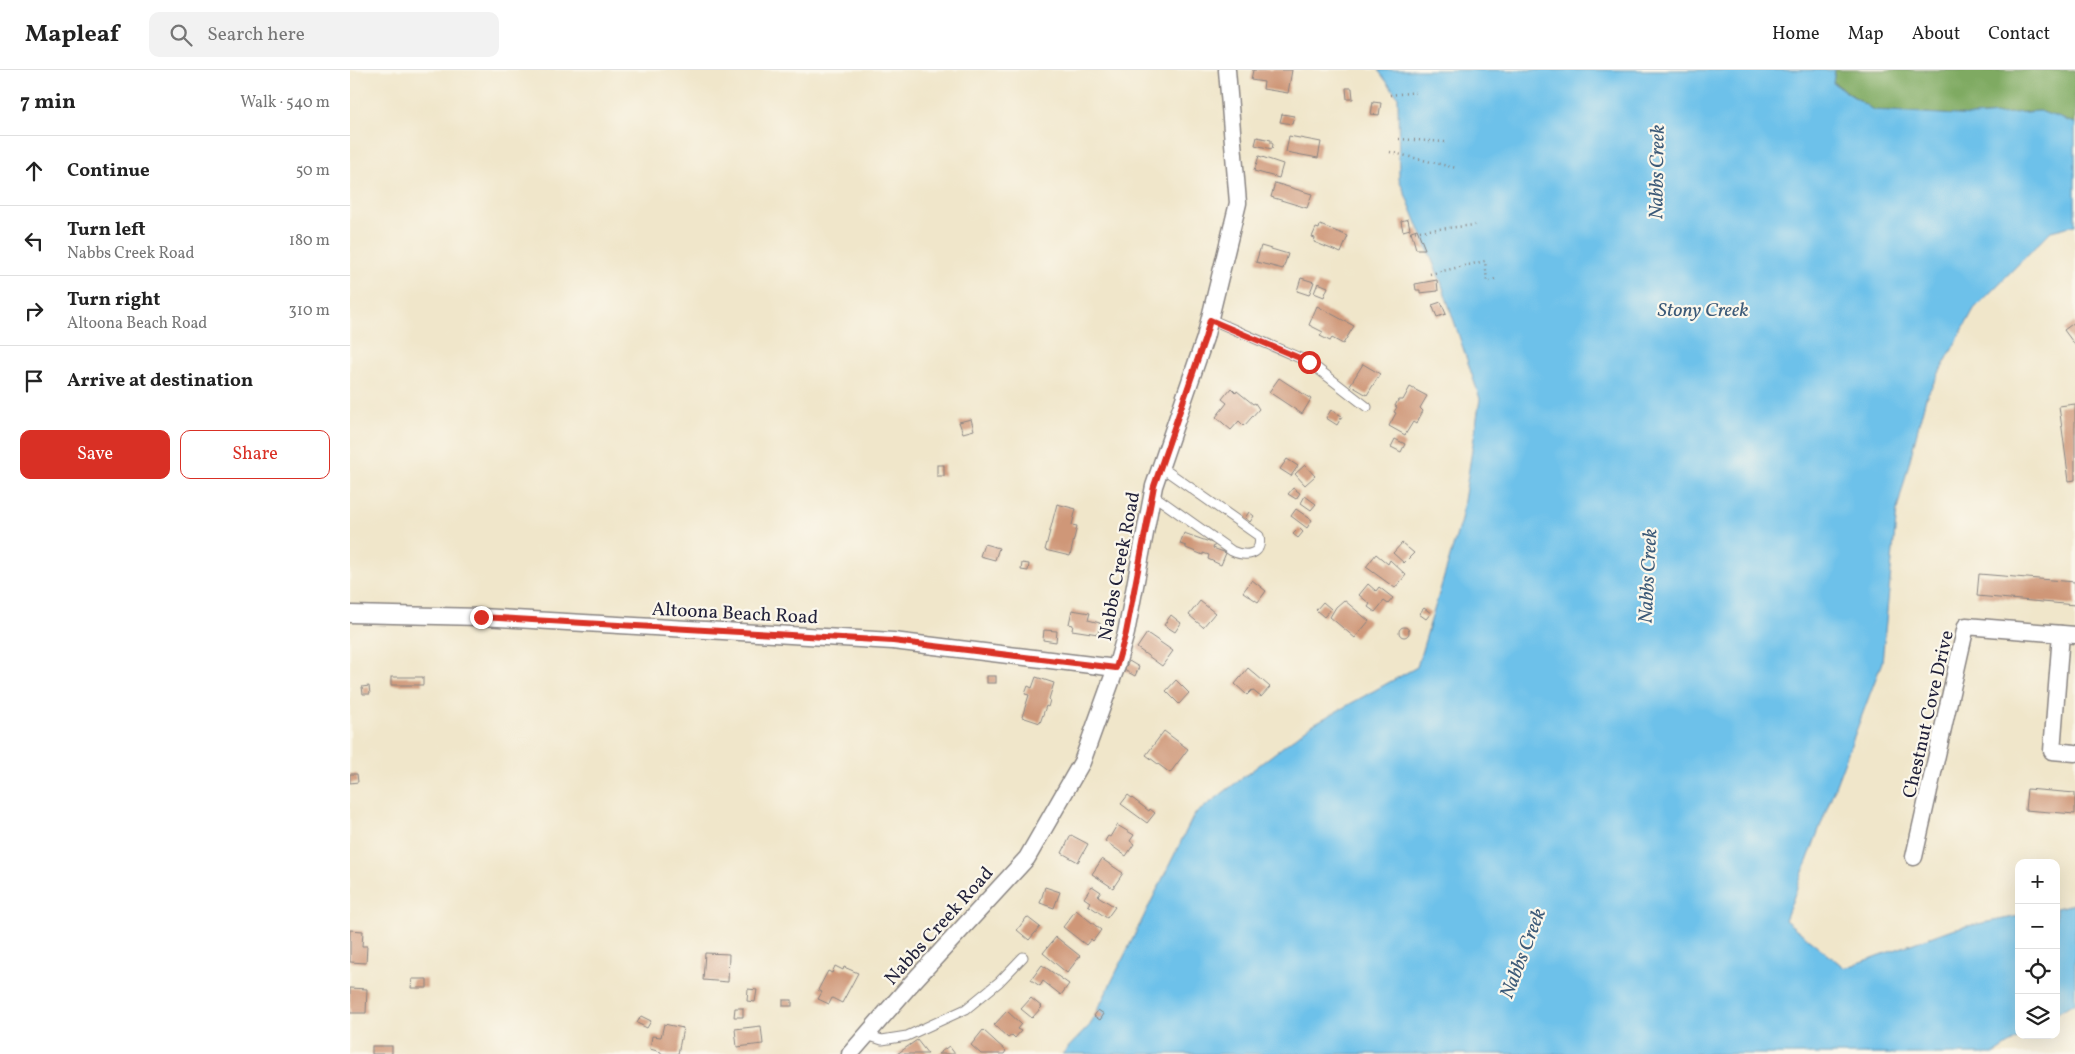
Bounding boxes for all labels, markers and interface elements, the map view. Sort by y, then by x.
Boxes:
search box [149,12,499,57]
text: Mapleaf [25,18,119,52]
icon: search [167,21,195,49]
text: Search here [207,22,305,48]
text: Home [1772,22,1820,47]
text: Map [1848,22,1884,47]
text: About [1912,22,1960,47]
text: Contact [1988,22,2050,47]
text: 7 min [20,88,76,117]
text: Walk · 540 m [240,92,330,114]
water label: Nabbs Creek [1643,124,1673,220]
icon: ahead [20,157,48,185]
text: Continue [67,158,150,184]
text: 50 m [296,160,330,182]
text: Turn left [67,217,146,243]
icon: left [20,227,48,255]
text: 180 m [289,230,330,252]
text: Nabbs Creek Road [67,243,195,265]
text: Turn right [67,287,160,313]
icon: right [20,297,48,325]
water label: Stony Creek [1658,297,1748,325]
text: 310 m [289,300,330,322]
text: Altoona Beach Road [67,313,207,335]
route start [1298,351,1321,374]
icon: arrive [20,367,48,395]
text: Arrive at destination [67,368,253,394]
button: Save [20,430,170,479]
button: Share [180,430,330,479]
street label: Nabbs Creek Road [1093,490,1147,643]
water label: Nabbs Creek [1633,528,1665,624]
street label: Altoona Beach Road [651,597,819,631]
route end [470,606,493,629]
street label: Chestnut Cove Drive [1897,628,1961,801]
map controls [2015,859,2060,1039]
button: + [2015,859,2060,904]
street label: Nabbs Creek Road [879,861,1000,991]
button: − [2015,904,2060,949]
water label: Nabbs Creek [1494,905,1554,1003]
button: locate [2015,949,2060,994]
button: layers [2015,994,2060,1039]

